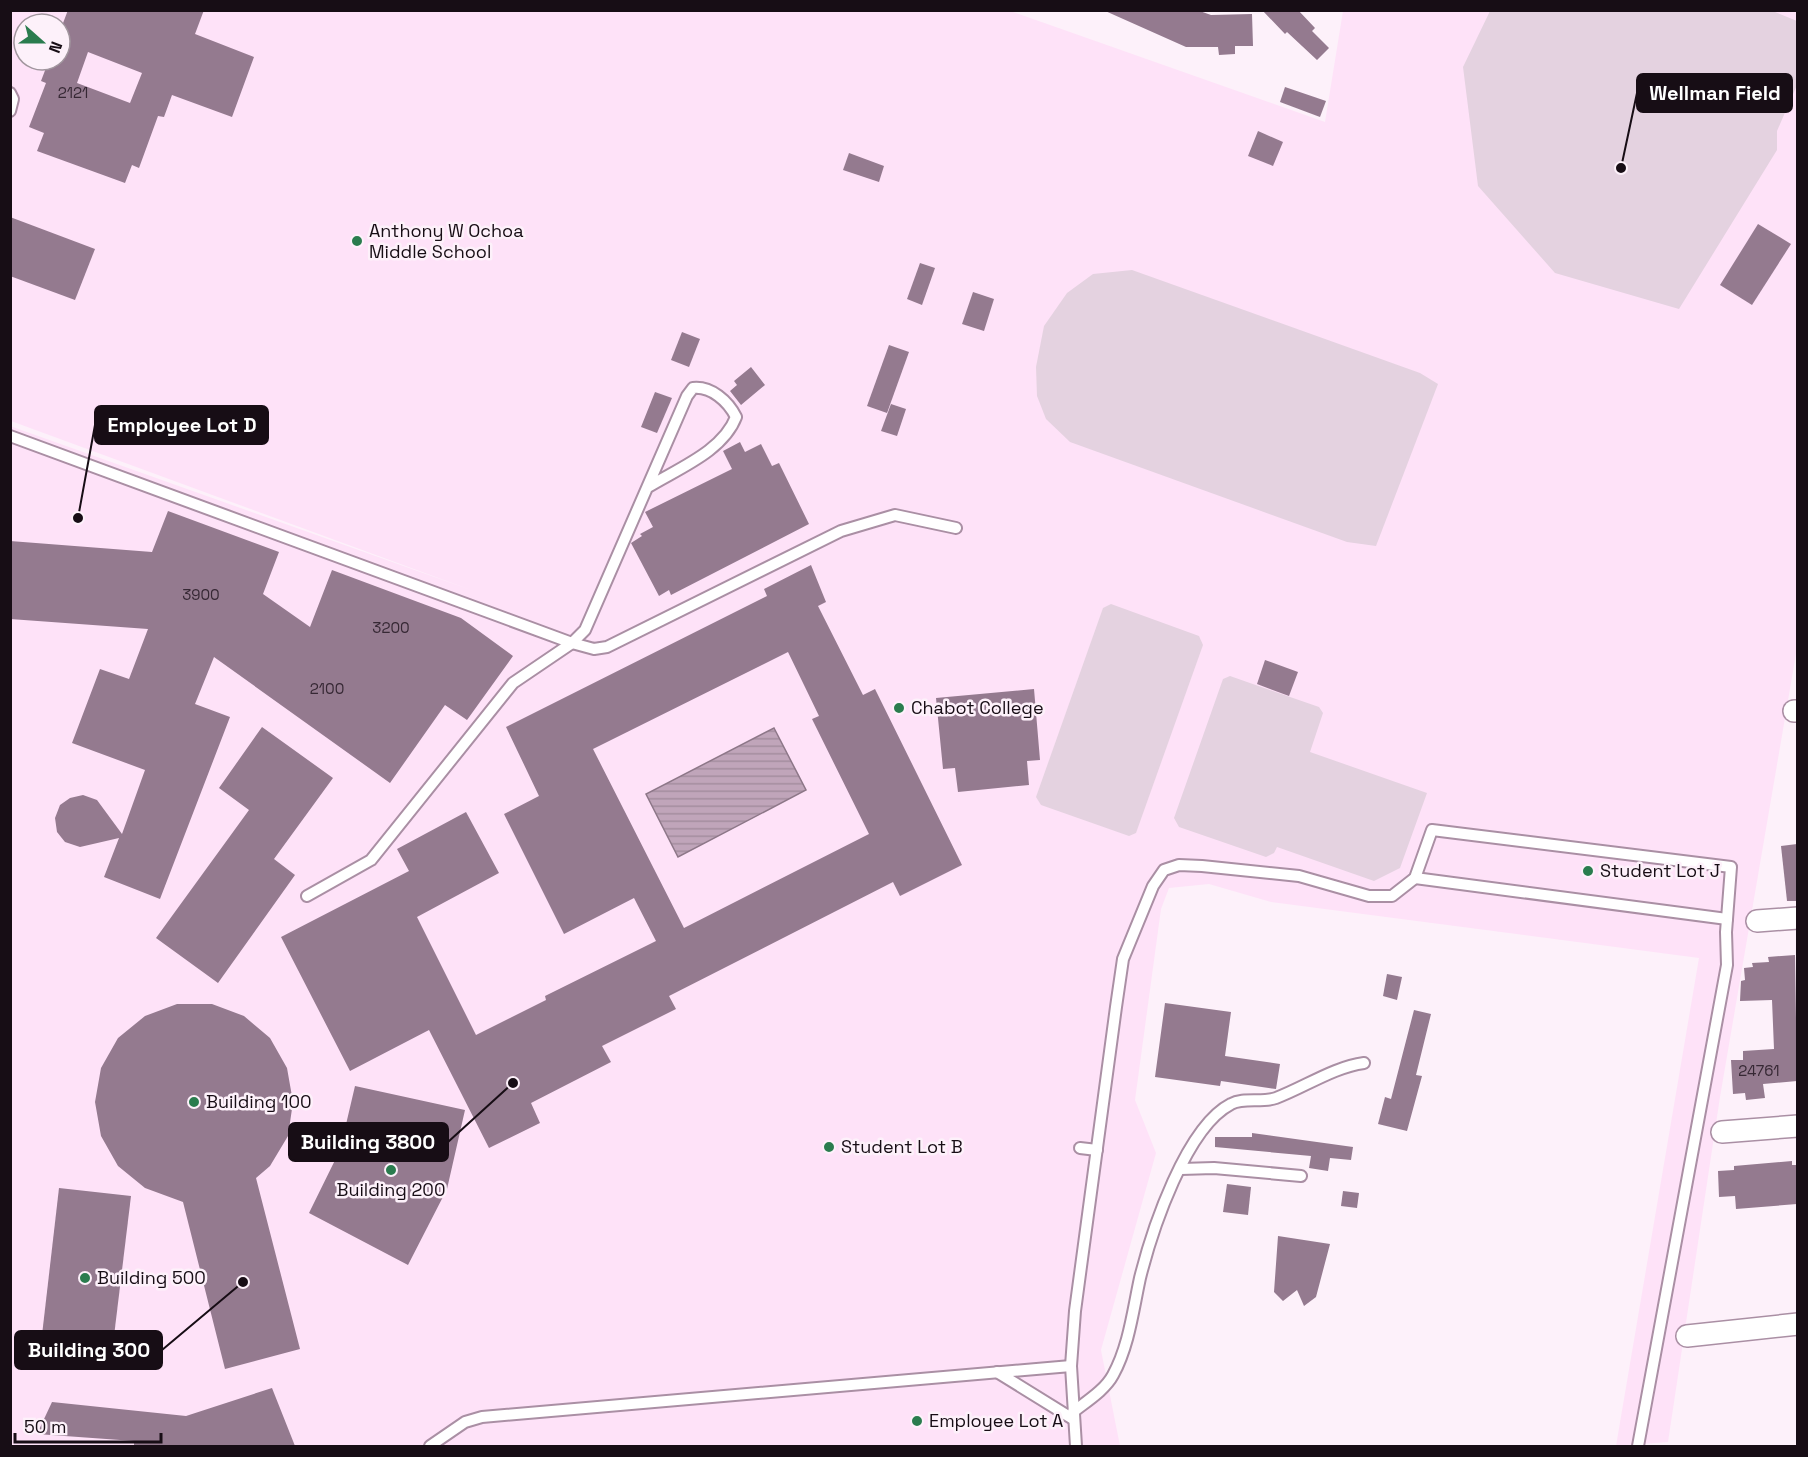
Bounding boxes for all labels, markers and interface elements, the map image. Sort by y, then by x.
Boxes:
north arrow [12,12,72,72]
text: N [44,38,67,56]
callout: Wellman Field [1637,74,1792,112]
text: Wellman Field [1649,80,1781,106]
house number: 2121 [58,83,88,102]
place label: Anthony W Ochoa Middle School [369,219,524,263]
marker: Anthony W Ochoa Middle School [350,234,364,248]
callout: Employee Lot D [95,406,268,444]
text: Employee Lot D [107,412,257,438]
house number: 3900 [182,585,220,604]
house number: 3200 [372,618,410,637]
house number: 2100 [310,679,344,698]
place label: Chabot College [911,696,1044,719]
marker: Chabot College [892,701,906,715]
place label: Student Lot J [1600,859,1720,882]
marker: Student Lot J [1581,864,1595,878]
house number: 24761 [1738,1061,1780,1080]
place label: Building 100 [206,1090,312,1113]
marker: Building 100 [187,1095,201,1109]
callout: Building 3800 [289,1123,448,1161]
text: Building 3800 [301,1129,435,1155]
place label: Student Lot B [841,1135,963,1158]
marker: Student Lot B [822,1140,836,1154]
marker: Building 200 [384,1163,398,1177]
place label: Building 200 [337,1178,445,1201]
place label: Building 500 [97,1266,206,1289]
marker: Building 500 [78,1271,92,1285]
callout: Building 300 [15,1331,162,1369]
text: Building 300 [28,1337,150,1363]
scale bar [15,1406,160,1444]
place label: Employee Lot A [929,1409,1063,1432]
marker: Employee Lot A [910,1414,924,1428]
text: 50 m [24,1415,66,1438]

